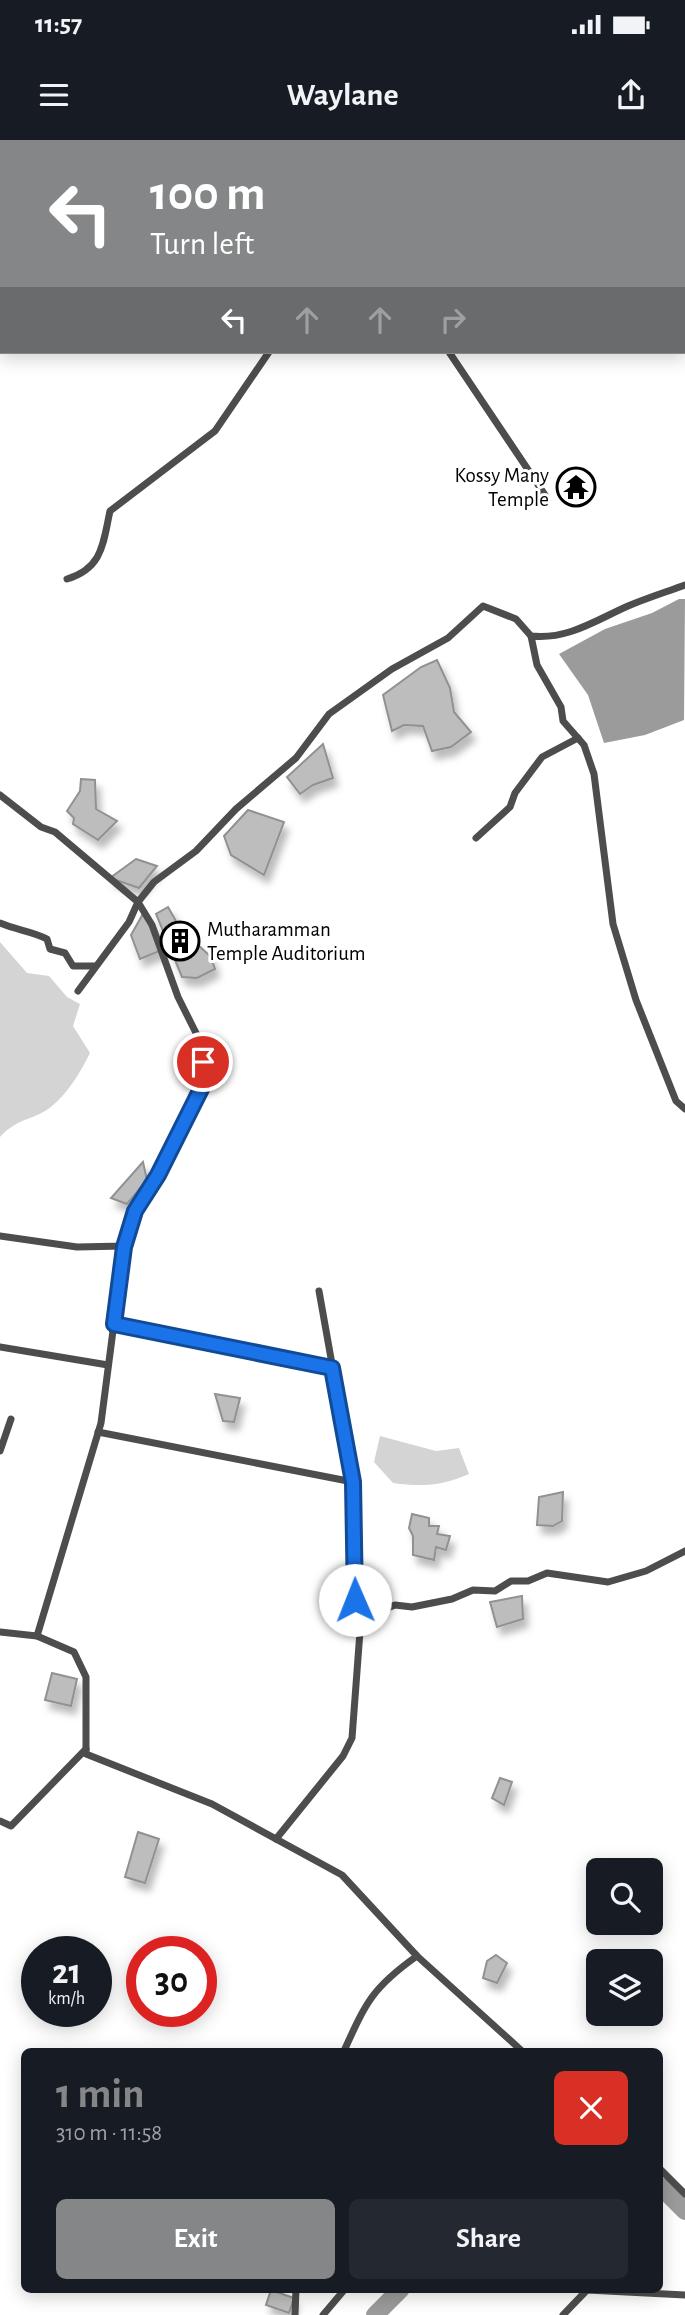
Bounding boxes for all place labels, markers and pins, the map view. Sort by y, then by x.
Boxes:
place label: Kossy Many Temple [454,465,549,510]
temple icon: Kossy Many Temple [555,466,597,508]
place label: Mutharamman Temple Auditorium [207,919,365,964]
building icon: Mutharamman Temple Auditorium [159,920,201,962]
pin [173,1032,233,1092]

